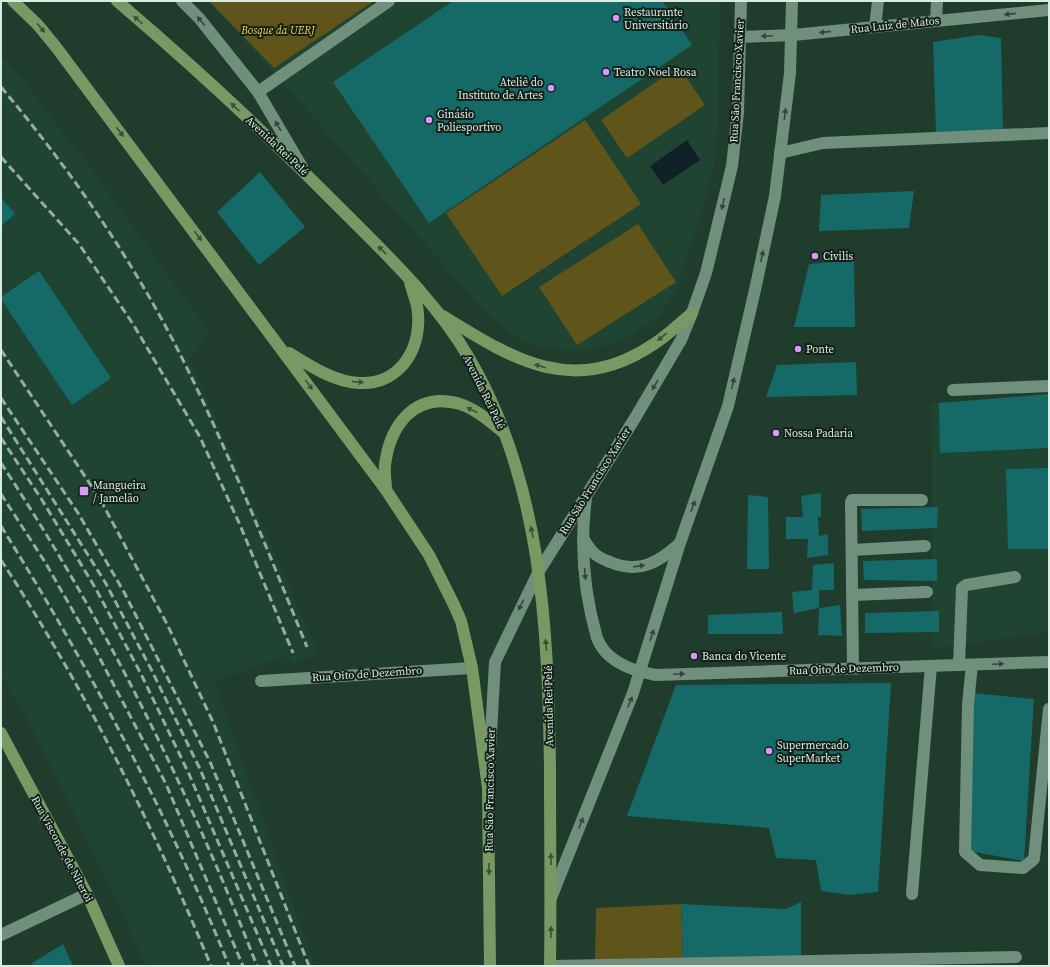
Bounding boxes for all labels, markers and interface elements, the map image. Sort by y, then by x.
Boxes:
place label: Restaurante Universitário [624,5,688,33]
one-way arrow [1004,10,1016,17]
marker: Restaurante Universitário [611,13,621,23]
street label: Rua Luiz de Matos [850,13,940,37]
one-way arrow [133,15,144,24]
one-way arrow [197,16,206,26]
street label: Rua São Francisco Xavier [726,19,748,143]
one-way arrow [36,23,45,34]
park label: Bosque da UERJ [240,23,316,38]
one-way arrow [819,29,831,35]
one-way arrow [760,33,773,39]
place label: Teatro Noel Rosa [614,65,697,80]
marker: Teatro Noel Rosa [601,67,611,77]
place label: Ateliê do Instituto de Artes [458,75,543,103]
marker: Ateliê do Instituto de Artes [546,83,556,93]
one-way arrow [230,103,239,112]
place label: Ginásio Poliesportivo [437,107,501,135]
one-way arrow [782,108,788,120]
street label: Avenida Rei Pelé [242,113,312,179]
marker: Ginásio Poliesportivo [424,115,434,125]
one-way arrow [274,120,281,132]
one-way arrow [116,126,124,137]
one-way arrow [720,198,726,210]
one-way arrow [194,230,202,241]
one-way arrow [377,245,387,255]
place label: Civilis [823,249,853,264]
one-way arrow [760,250,766,262]
marker: Civilis [810,251,820,261]
one-way arrow [657,333,668,342]
place label: Ponte [806,342,834,357]
marker: Ponte [793,344,803,354]
street label: Avenida Rei Pelé [460,352,509,432]
one-way arrow [534,363,546,369]
one-way arrow [731,377,737,389]
one-way arrow [305,379,313,390]
one-way arrow [352,379,364,386]
one-way arrow [651,380,659,390]
one-way arrow [467,407,478,413]
street label: Rua São Francisco Xavier [556,424,634,537]
place label: Nossa Padaria [784,426,853,441]
marker: Nossa Padaria [771,428,781,438]
place label: Mangueira / Jamelão [93,478,146,506]
marker: Mangueira / Jamelão [78,485,90,497]
one-way arrow [691,500,697,512]
one-way arrow [529,526,535,538]
one-way arrow [632,563,645,569]
one-way arrow [582,568,589,580]
one-way arrow [518,599,525,611]
one-way arrow [649,629,655,641]
one-way arrow [543,639,550,651]
place label: Banca do Vicente [702,649,787,664]
marker: Banca do Vicente [689,651,699,661]
street label: Rua Oito de Dezembro [789,660,899,678]
one-way arrow [992,661,1005,667]
street label: Rua Oito de Dezembro [312,663,422,685]
street label: Avenida Rei Pelé [541,665,557,747]
one-way arrow [673,671,685,678]
one-way arrow [627,696,633,708]
street label: Rua São Francisco Xavier [481,728,499,852]
place label: Supermercado SuperMarket [777,738,849,766]
marker: Supermercado SuperMarket [764,746,774,756]
street label: Rua Visconde de Niterói [28,794,96,904]
one-way arrow [579,816,585,828]
one-way arrow [548,852,554,865]
one-way arrow [486,863,492,876]
one-way arrow [547,926,554,938]

